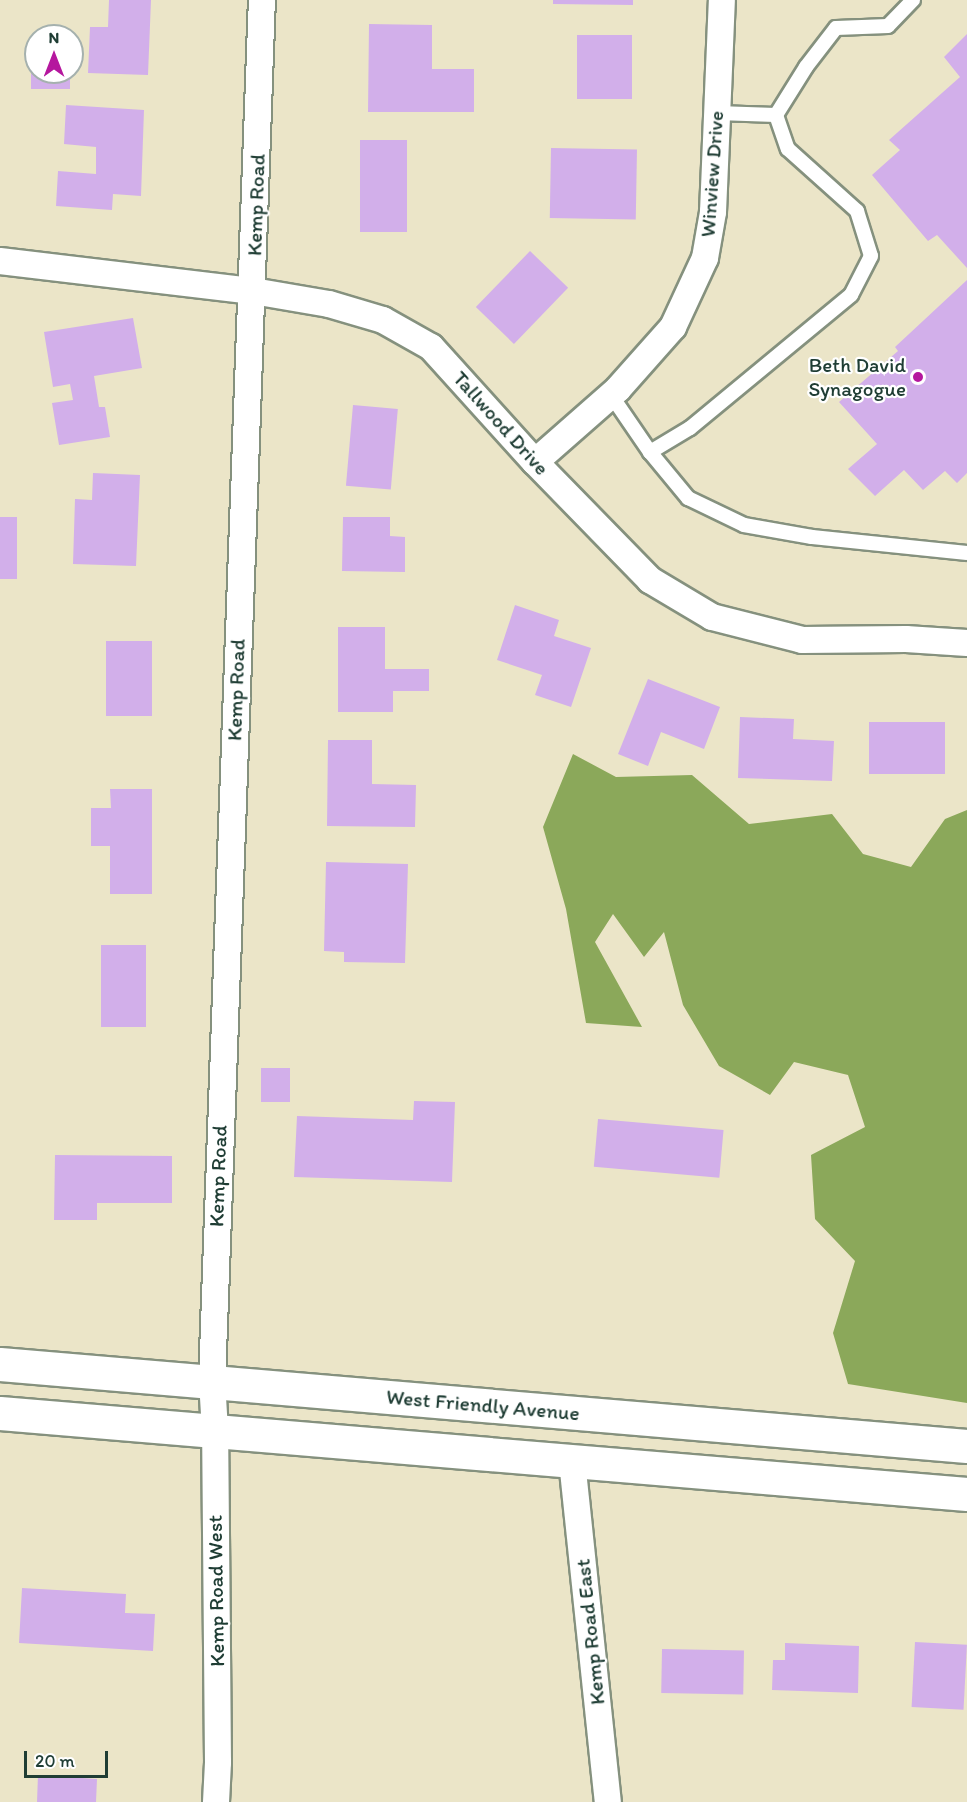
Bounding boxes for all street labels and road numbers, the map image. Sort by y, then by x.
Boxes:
street label: Winview Drive [695,110,729,238]
street label: Kemp Road [242,154,270,256]
street label: Tallwood Drive [448,366,554,480]
street label: Kemp Road [222,639,250,741]
street label: Kemp Road [204,1125,232,1227]
street label: West Friendly Avenue [386,1384,580,1426]
street label: Kemp Road West [202,1516,230,1666]
street label: Kemp Road East [570,1558,610,1706]

